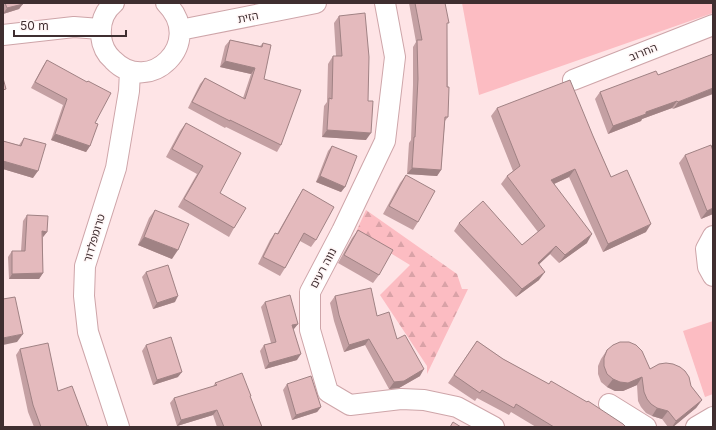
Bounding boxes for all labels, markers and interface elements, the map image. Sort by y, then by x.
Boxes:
street label: הזית [236,8,260,26]
scale bar [14,12,126,38]
text: 50 m [20,18,49,33]
street label: החרוב [627,40,659,64]
street label: טרומפלדור [80,212,108,264]
street label: נווה רעים [307,246,339,290]

